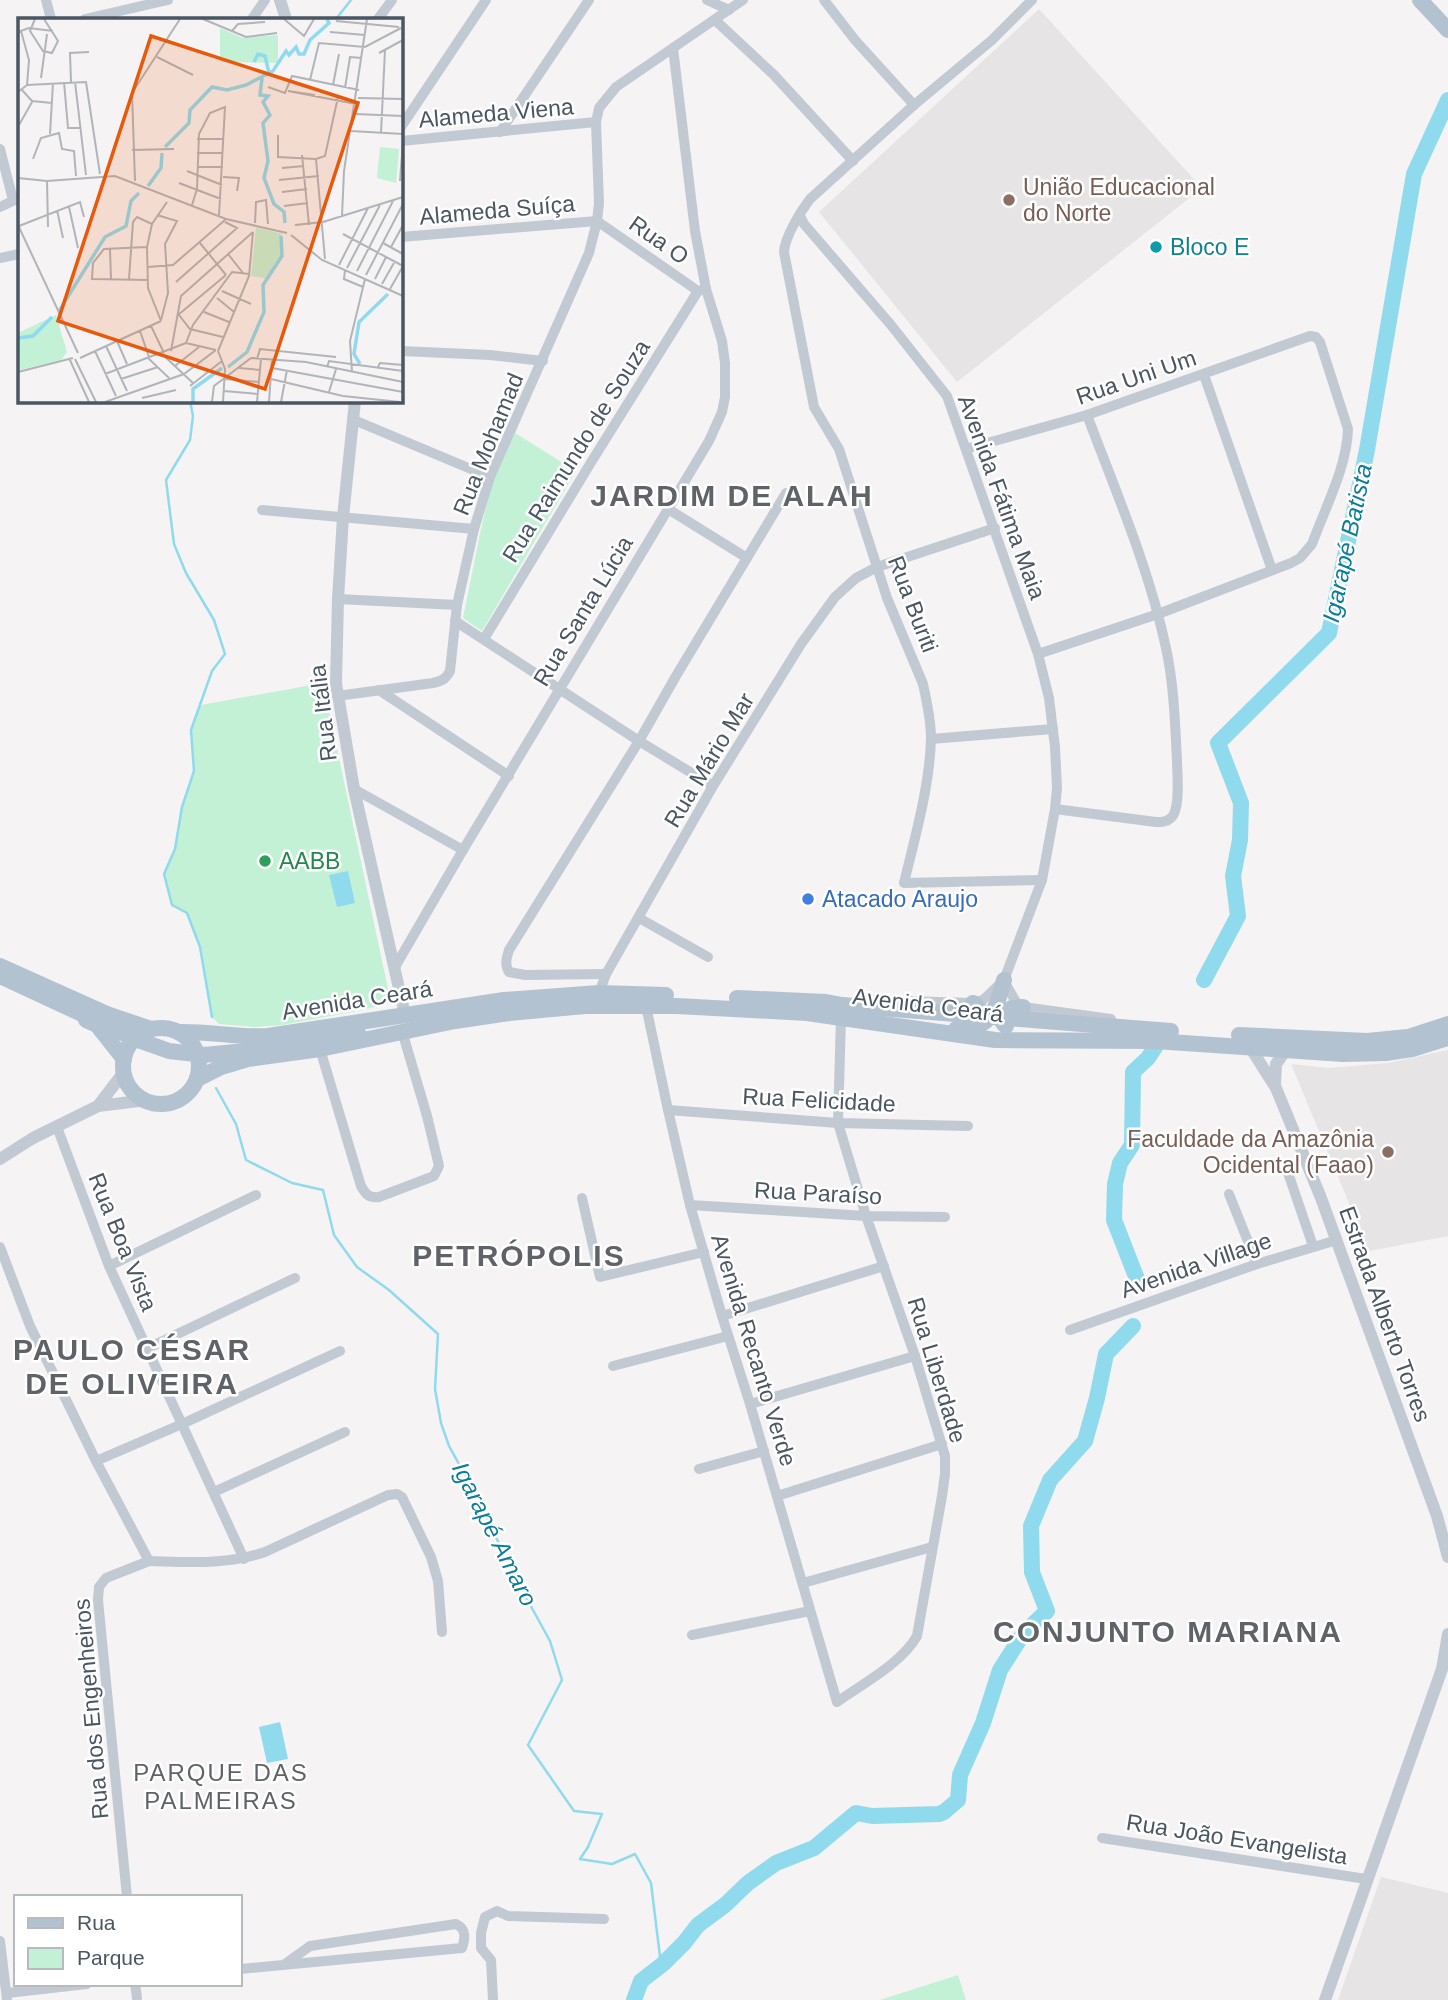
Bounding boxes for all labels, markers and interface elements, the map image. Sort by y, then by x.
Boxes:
inset map [18,18,402,402]
street label: Alameda Viena [417,93,575,133]
place label: União Educacional do Norte [1023,174,1215,226]
street label: Alameda Suíça [418,190,576,230]
marker: União Educacional do Norte [1001,192,1017,208]
street label: Rua O [624,210,694,270]
place label: Bloco E [1170,234,1249,260]
marker: Bloco E [1148,239,1164,255]
street label: Rua Raimundo de Souza [497,335,655,567]
street label: Rua Uni Um [1073,344,1199,410]
street label: Rua Mohamad [448,369,528,519]
street label: Avenida Fátima Maia [953,391,1051,603]
water label: Igarapé Batista [1317,461,1377,625]
district label: JARDIM DE ALAH [590,479,874,512]
street label: Rua Santa Lúcia [528,531,638,691]
street label: Rua Buriti [883,552,943,656]
street label: Rua Itália [304,663,342,763]
street label: Rua Mário Mar [659,688,759,832]
place label: AABB [279,848,340,874]
marker: AABB [257,853,273,869]
place label: Atacado Araujo [822,886,978,912]
marker: Atacado Araujo [800,891,816,907]
street label: Avenida Ceará [280,975,434,1025]
street label: Avenida Ceará [851,983,1005,1027]
street label: Rua Felicidade [742,1083,896,1117]
place label: Faculdade da Amazônia Ocidental (Faao) [1127,1126,1374,1178]
marker: Faculdade da Amazônia Ocidental (Faao) [1380,1144,1396,1160]
street label: Rua Boa Vista [83,1169,163,1315]
street label: Rua Paraíso [753,1177,883,1209]
street label: Estrada Alberto Torres [1334,1203,1436,1425]
street label: Avenida Village [1117,1227,1275,1303]
street label: Avenida Recanto Verde [706,1231,802,1469]
district label: PETRÓPOLIS [412,1239,626,1272]
street label: Rua Liberdade [903,1294,971,1446]
district label: PAULO CÉSAR DE OLIVEIRA [13,1333,251,1400]
water label: Igarapé Amaro [447,1458,543,1610]
street label: Rua dos Engenheiros [68,1598,114,1820]
district label: CONJUNTO MARIANA [993,1615,1343,1648]
district label: PARQUE DAS PALMEIRAS [133,1759,309,1814]
street label: Rua João Evangelista [1124,1809,1350,1869]
legend [14,1895,242,1986]
text: Rua [77,1911,116,1934]
text: Parque [77,1946,145,1969]

